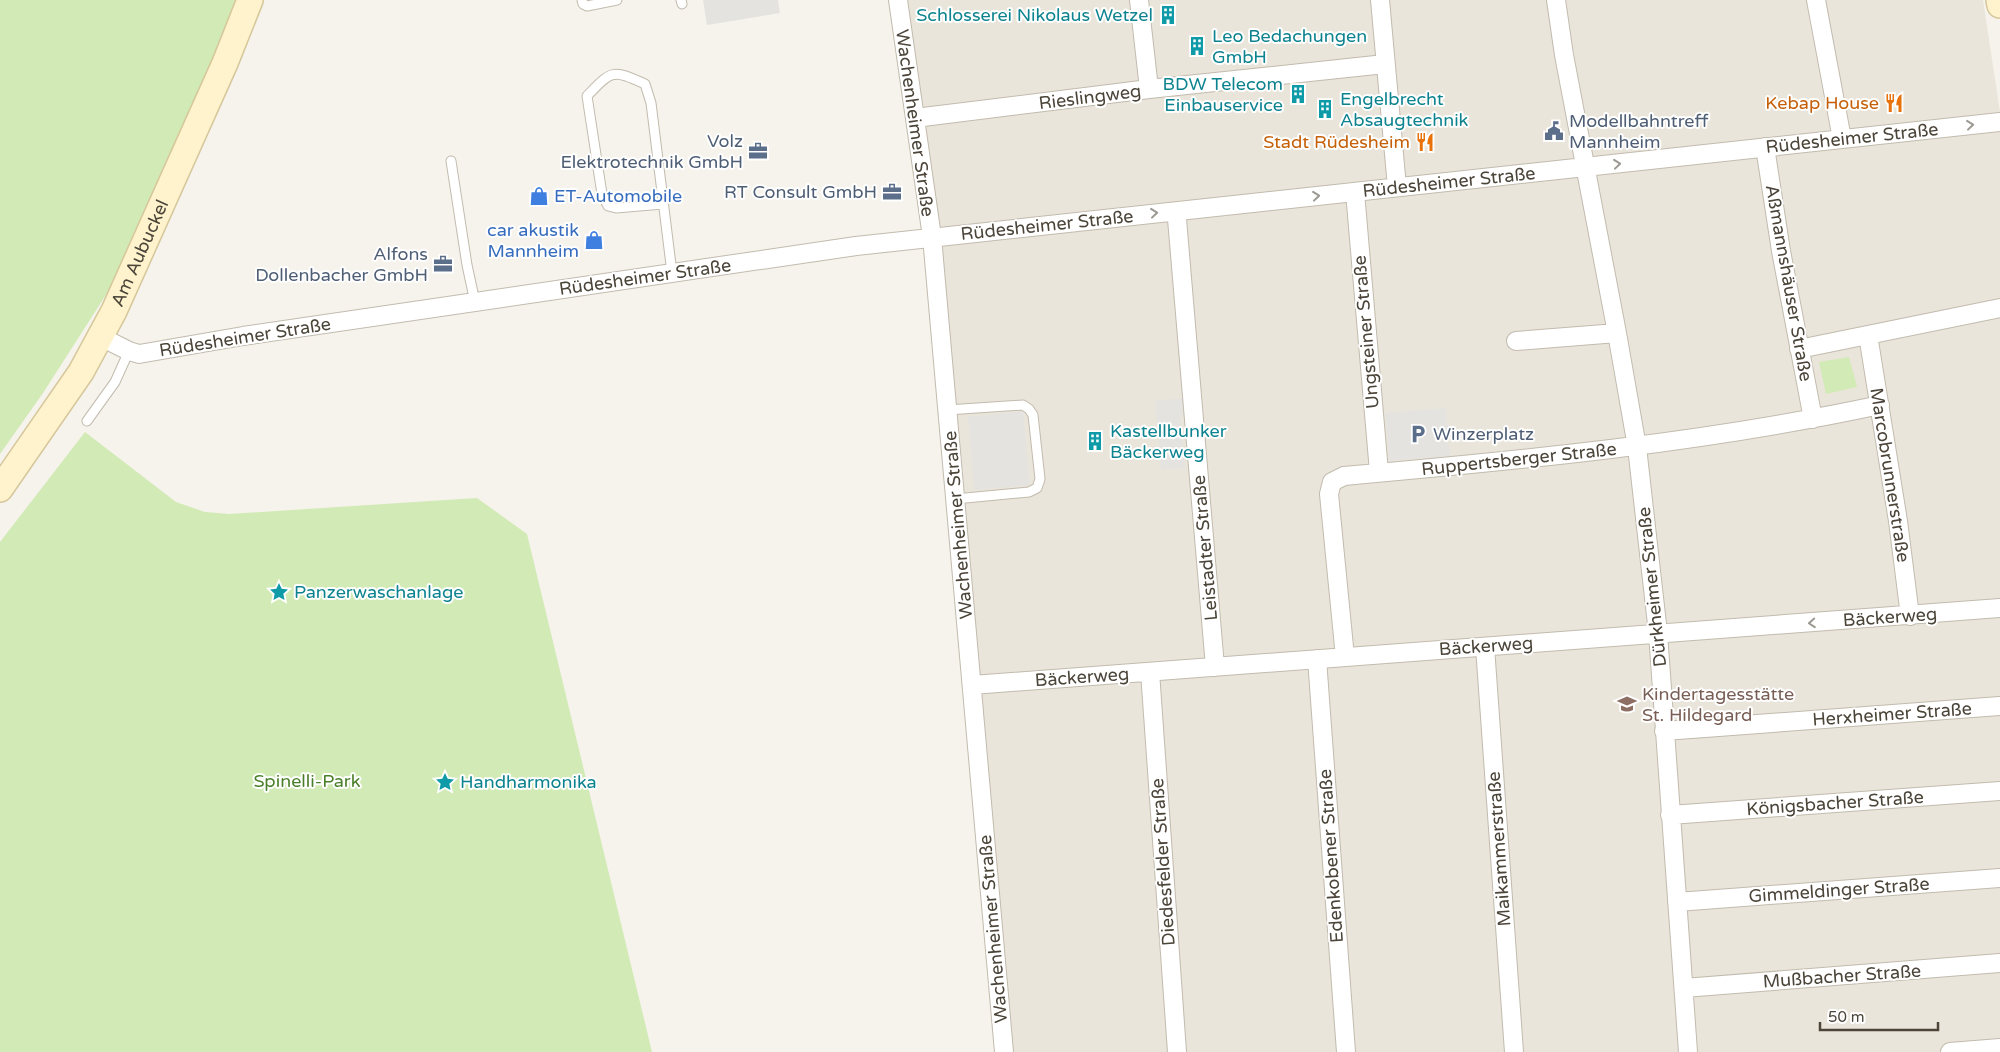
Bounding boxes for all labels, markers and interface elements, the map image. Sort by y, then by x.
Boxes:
place label: Schlosserei Nikolaus Wetzel [916,4,1153,26]
building icon: Schlosserei Nikolaus Wetzel [1157,4,1179,26]
place label: Leo Bedachungen GmbH [1212,25,1367,68]
street label: Wachenheimer Straße [891,28,939,218]
building icon: Leo Bedachungen GmbH [1186,35,1208,57]
place label: BDW Telecom Einbauservice [1162,73,1283,116]
street label: Rieslingweg [1037,80,1143,114]
building icon: BDW Telecom Einbauservice [1287,83,1309,105]
place label: Engelbrecht Absaugtechnik [1340,88,1469,131]
place label: Kebap House [1765,92,1879,114]
restaurant icon: Kebap House [1883,92,1905,114]
building icon: Engelbrecht Absaugtechnik [1314,98,1336,120]
place label: Modellbahntreff Mannheim [1569,110,1708,153]
street label: Rüdesheimer Straße [1765,118,1939,158]
public building icon: Modellbahntreff Mannheim [1543,120,1565,142]
one-way arrow [1966,120,1974,131]
place label: Volz Elektrotechnik GmbH [560,130,743,173]
place label: Stadt Rüdesheim [1263,131,1410,153]
restaurant icon: Stadt Rüdesheim [1414,131,1436,153]
office icon: Volz Elektrotechnik GmbH [747,140,769,162]
one-way arrow [1613,159,1621,170]
street label: Rüdesheimer Straße [1362,162,1536,202]
place label: RT Consult GmbH [724,181,877,203]
office icon: RT Consult GmbH [881,181,903,203]
street label: Aßmannshäuser Straße [1761,183,1817,383]
shop icon: ET-Automobile [528,185,550,207]
place label: ET-Automobile [554,185,682,207]
one-way arrow [1312,191,1320,202]
street label: Am Aubuckel [106,196,173,310]
street label: Rüdesheimer Straße [960,205,1134,245]
one-way arrow [1151,208,1159,219]
place label: car akustik Mannheim [487,219,579,262]
shop icon: car akustik Mannheim [583,229,605,251]
place label: Alfons Dollenbacher GmbH [255,243,428,286]
office icon: Alfons Dollenbacher GmbH [432,253,454,275]
street label: Rüdesheimer Straße [558,254,732,300]
street label: Ungsteiner Straße [1348,254,1384,410]
street label: Rüdesheimer Straße [158,313,332,361]
street label: Marcobrunnerstraße [1865,386,1915,564]
place label: Kastellbunker Bäckerweg [1110,420,1227,463]
parking icon: Winzerplatz [1407,423,1429,445]
place label: Winzerplatz [1433,423,1534,445]
street label: Wachenheimer Straße [939,430,977,620]
building icon: Kastellbunker Bäckerweg [1084,430,1106,452]
street label: Ruppertsberger Straße [1420,438,1618,480]
street label: Leistadter Straße [1188,474,1222,622]
street label: Dürkheimer Straße [1633,506,1671,668]
place icon: Panzerwaschanlage [268,581,290,603]
place label: Panzerwaschanlage [294,581,463,603]
street label: Bäckerweg [1842,603,1938,631]
one-way arrow [1808,617,1816,628]
street label: Bäckerweg [1438,632,1534,660]
street label: Bäckerweg [1034,663,1130,691]
place label: Kindertagesstätte St. Hildegard [1642,683,1794,726]
school or university icon: Kindertagesstätte St. Hildegard [1616,693,1638,715]
street label: Herxheimer Straße [1812,697,1972,731]
street label: Edenkobener Straße [1314,768,1348,944]
park label: Spinelli-Park [253,770,361,792]
place icon: Handharmonika [434,771,456,793]
place label: Handharmonika [460,771,597,793]
street label: Maikammerstraße [1483,771,1515,927]
street label: Diedesfelder Straße [1146,777,1180,947]
street label: Königsbacher Straße [1745,786,1925,820]
street label: Wachenheimer Straße [974,834,1012,1024]
street label: Gimmeldinger Straße [1748,873,1930,907]
street label: Mußbacher Straße [1762,959,1922,993]
scale bar [1820,1000,1938,1032]
text: 50 m [1828,1008,1865,1026]

